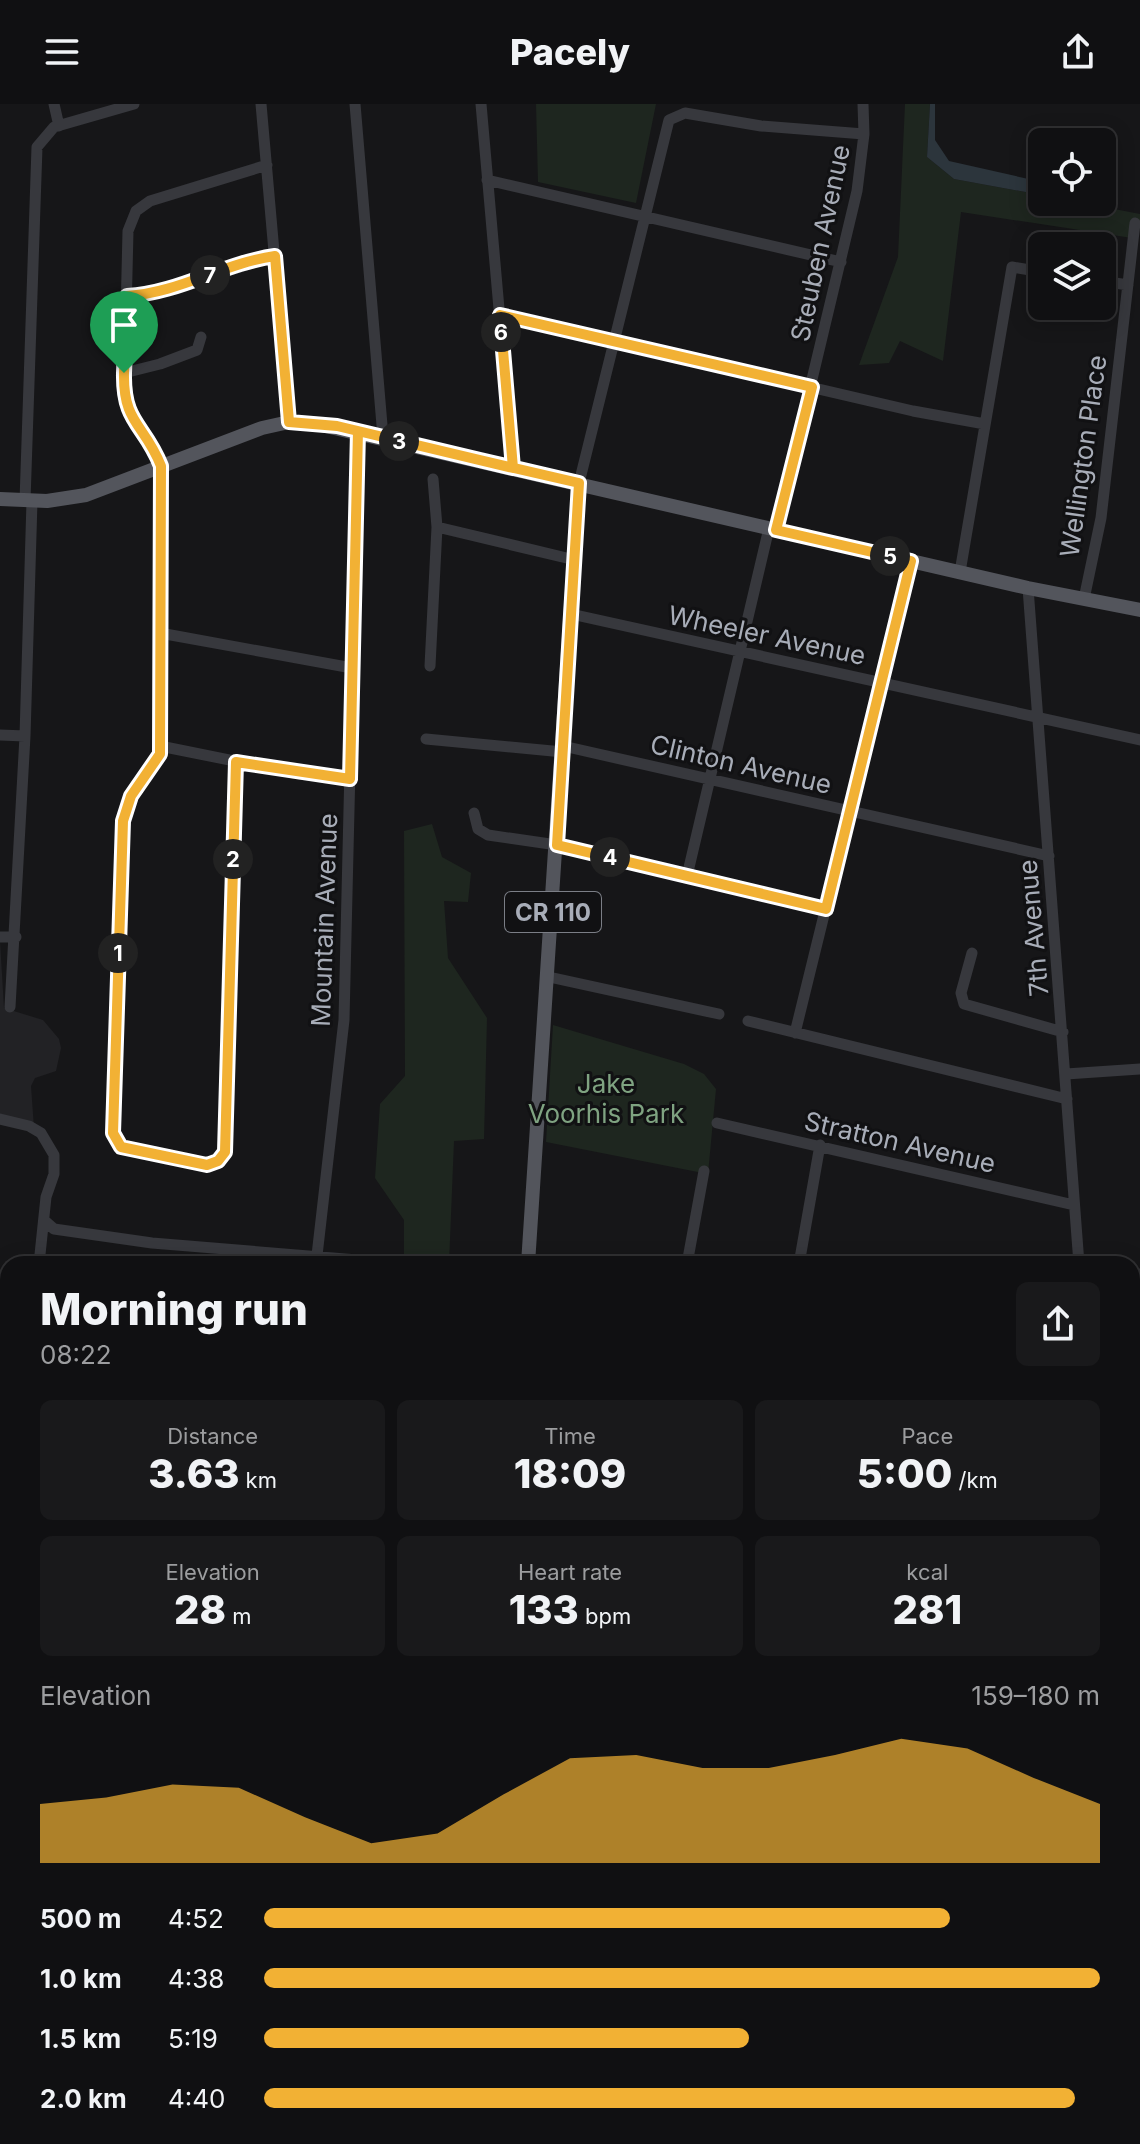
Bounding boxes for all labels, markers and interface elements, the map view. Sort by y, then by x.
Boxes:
icon: menu [40,30,84,74]
text: Pacely [510,30,630,74]
icon: share [1056,30,1100,74]
map controls [1028,128,1116,320]
button: locate [1028,128,1116,216]
street label: Steuben Avenue [784,142,856,344]
button: layers [1028,232,1116,320]
pin: 7 [190,255,230,295]
text: 7 [204,262,216,288]
pin [90,291,158,373]
icon: arrive [102,303,146,347]
pin: 6 [481,312,521,352]
text: 6 [494,319,508,345]
street label: Wellington Place [1053,353,1113,559]
pin: 3 [379,421,419,461]
text: 3 [392,428,406,454]
pin: 5 [870,536,910,576]
text: 5 [883,543,897,569]
street label: Wheeler Avenue [665,599,869,671]
street label: Clinton Avenue [647,728,835,800]
street label: Mountain Avenue [305,813,343,1027]
pin: 4 [590,837,630,877]
pin: 2 [213,839,253,879]
text: 4 [603,844,617,870]
text: 2 [226,846,240,872]
street label: 7th Avenue [1012,858,1054,998]
road number: CR 110 [505,892,601,932]
pin: 1 [98,933,138,973]
text: 1 [113,940,123,966]
park label: Jake Voorhis Park [528,1068,684,1129]
street label: Stratton Avenue [801,1105,999,1179]
text: Morning run [40,1282,308,1336]
button: share [1016,1282,1100,1366]
text: 08:22 [40,1339,112,1370]
text: Distance [167,1423,258,1449]
text: Time [544,1423,596,1449]
text: Pace [901,1423,953,1449]
text: 3.63 [148,1449,239,1498]
text: 18:09 [514,1449,626,1498]
text: 5:00 [857,1449,952,1498]
text: km [239,1467,277,1493]
text: /km [952,1467,998,1493]
text: Elevation [166,1559,260,1585]
text: Heart rate [518,1559,622,1585]
text: kcal [906,1559,948,1585]
text: 28 [174,1585,226,1634]
text: 133 [509,1585,579,1634]
text: 281 [892,1585,962,1634]
text: m [226,1603,251,1629]
text: bpm [579,1603,631,1629]
text: Elevation [40,1680,151,1711]
text: 159–180 m [971,1680,1100,1711]
text: 500 m [40,1903,122,1934]
text: 4:52 [168,1903,224,1934]
text: 1.0 km [40,1963,122,1994]
text: 4:38 [168,1963,224,1994]
text: 1.5 km [40,2023,121,2054]
text: 5:19 [168,2023,218,2054]
text: 2.0 km [40,2083,127,2114]
text: 4:40 [168,2083,225,2114]

